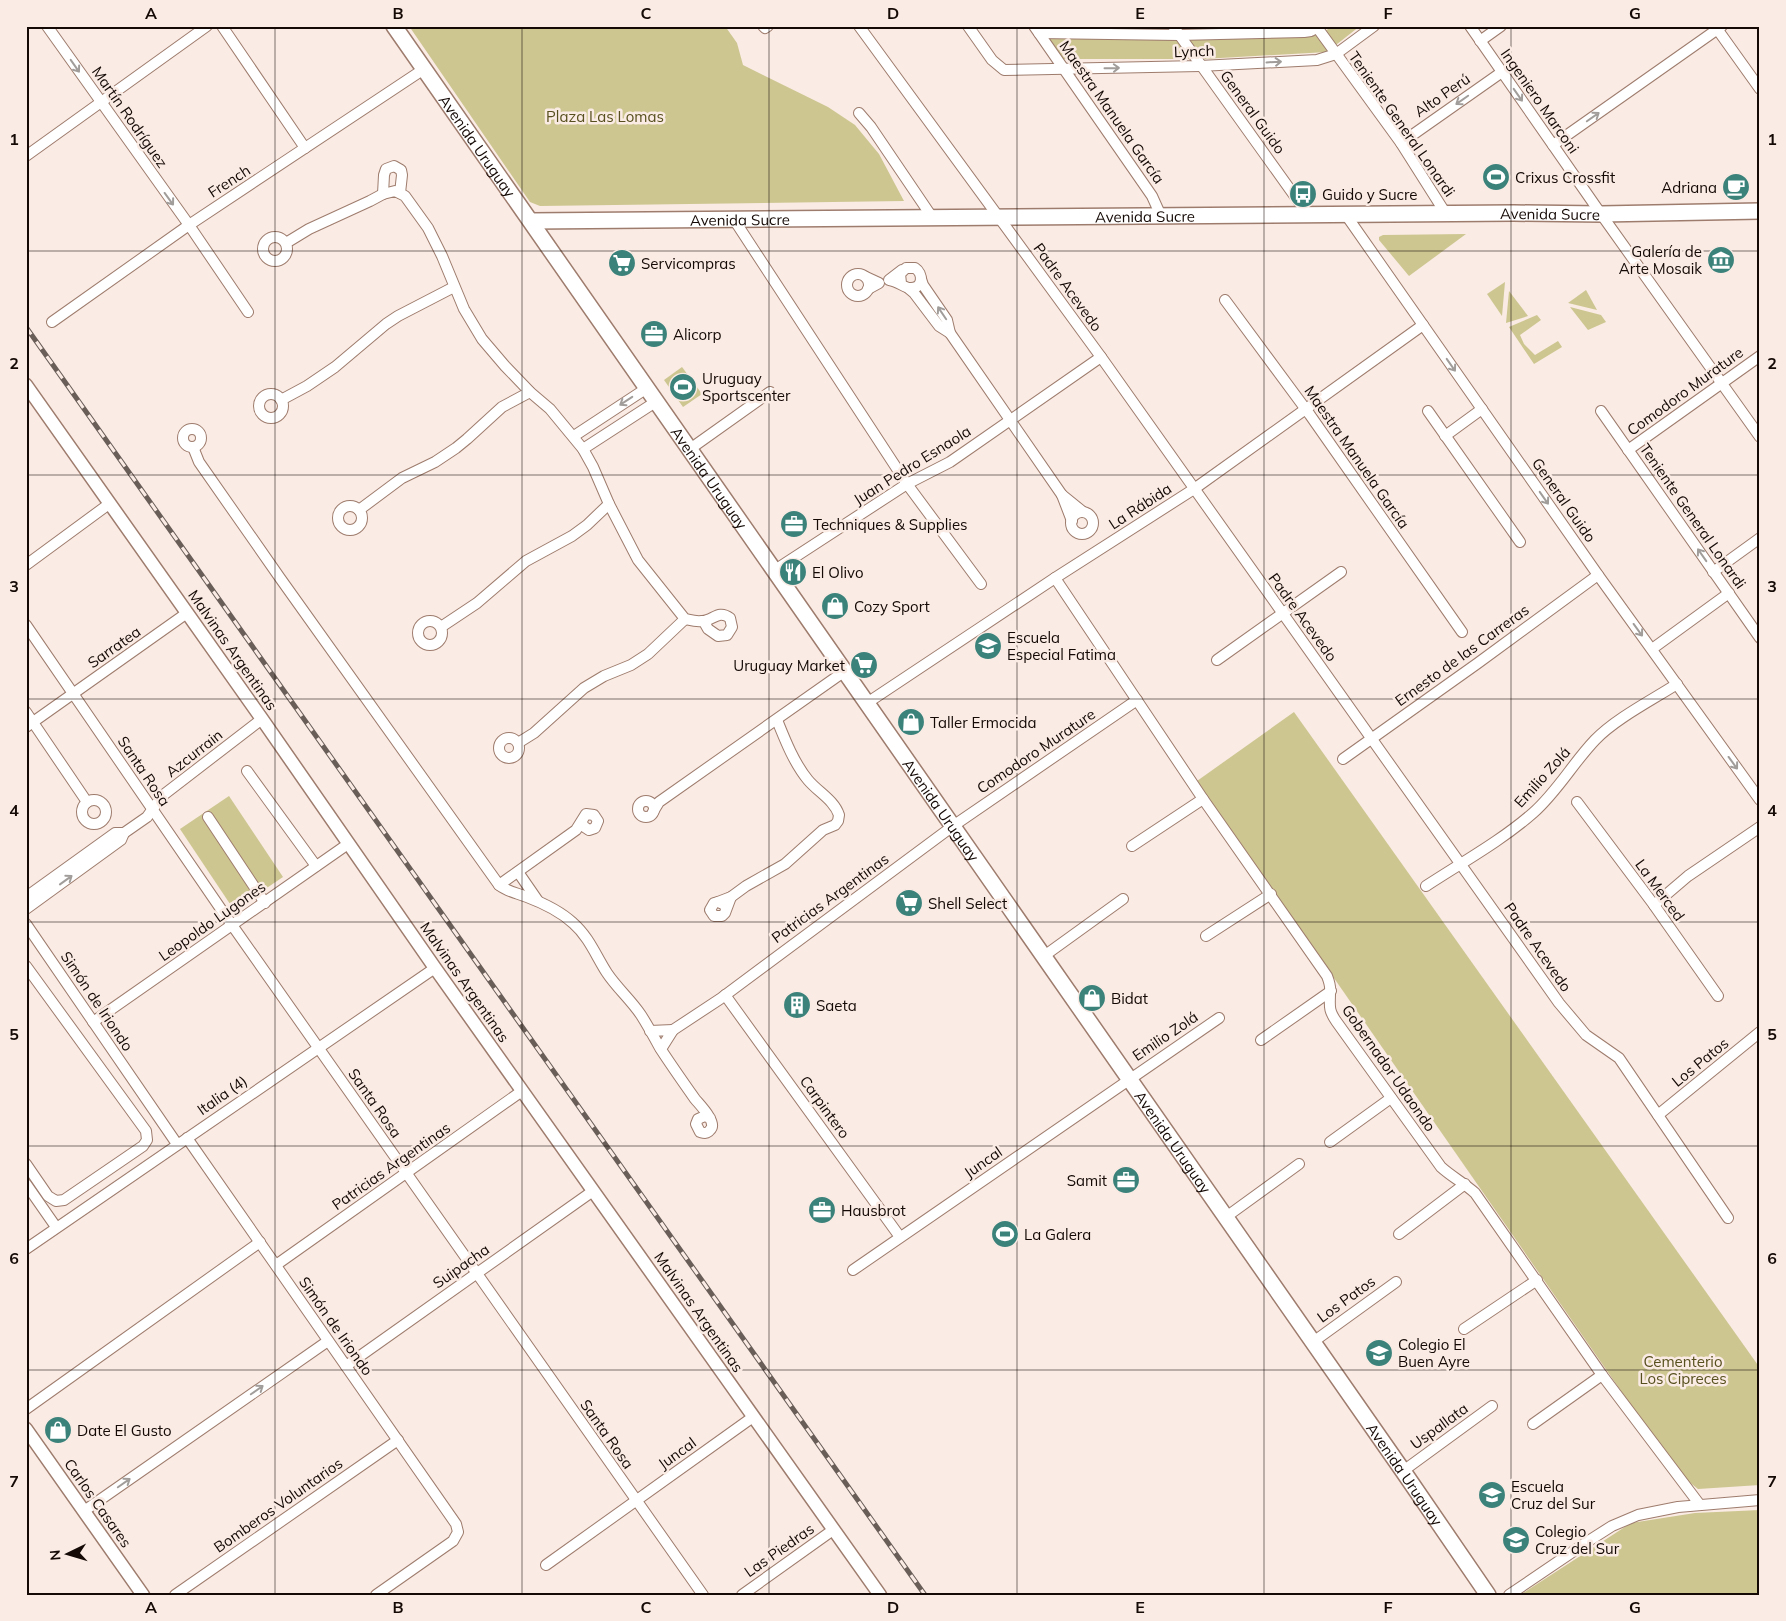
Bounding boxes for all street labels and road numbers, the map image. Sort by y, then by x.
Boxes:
street label: Maestra Manuela García [1055,37,1169,187]
street label: Lynch [1173,41,1215,61]
street label: Ingeniero Marconi [1497,45,1583,157]
street label: Teniente General Lonardi [1345,48,1459,200]
street label: Martín Rodríguez [88,63,172,172]
street label: General Guido [1216,66,1290,158]
street label: Alto Perú [1410,69,1474,121]
street label: Avenida Uruguay [435,91,520,201]
street label: French [204,160,254,202]
street label: Avenida Sucre [1500,203,1600,223]
street label: Avenida Sucre [1095,206,1195,226]
street label: Avenida Sucre [690,209,790,229]
street label: Padre Acevedo [1030,239,1106,335]
street label: Comodoro Murature [1623,343,1747,439]
street label: Maestra Manuela García [1300,382,1414,532]
street label: Juan Pedro Esnaola [850,421,974,509]
street label: Avenida Uruguay [667,423,752,533]
street label: Teniente General Lonardi [1636,440,1750,592]
street label: General Guido [1528,454,1600,546]
street label: La Rábida [1105,479,1175,533]
street label: Padre Acevedo [1265,569,1341,665]
street label: Malvinas Argentinas [184,586,282,714]
street label: Ernesto de las Carreras [1391,600,1533,710]
street label: Sarratea [84,622,144,672]
street label: Comodoro Murature [973,704,1099,798]
street label: Azcurrain [162,725,226,781]
street label: Santa Rosa [114,732,174,810]
street label: Emilio Zolá [1510,743,1574,811]
street label: Avenida Uruguay [899,755,984,865]
street label: Patricias Argentinas [768,849,892,947]
street label: La Merced [1631,855,1689,925]
street label: Leopoldo Lugones [155,877,269,965]
street label: Padre Acevedo [1500,899,1576,995]
street label: Malvinas Argentinas [416,918,514,1046]
street label: Simón de Iriondo [57,947,137,1055]
street label: Gobernador Udaondo [1338,1001,1440,1135]
street label: Emilio Zolá [1129,1007,1201,1065]
street label: Los Patos [1668,1033,1732,1091]
street label: Santa Rosa [344,1065,406,1141]
street label: Italia (4) [193,1071,251,1119]
street label: Carpintero [796,1072,854,1142]
street label: Avenida Uruguay [1131,1087,1216,1197]
street label: Patricias Argentinas [328,1118,454,1214]
street label: Juncal [960,1142,1006,1182]
street label: Suipacha [429,1240,493,1292]
street label: Malvinas Argentinas [650,1248,748,1376]
street label: Los Patos [1313,1271,1379,1327]
street label: Simón de Iriondo [295,1273,377,1379]
street label: Santa Rosa [576,1396,638,1472]
street label: Uspallata [1406,1399,1472,1453]
street label: Avenida Uruguay [1363,1419,1447,1529]
street label: Juncal [654,1433,700,1473]
street label: Bomberos Voluntarios [210,1453,346,1557]
street label: Carlos Casares [60,1455,136,1551]
street label: Las Piedras [740,1519,818,1581]

